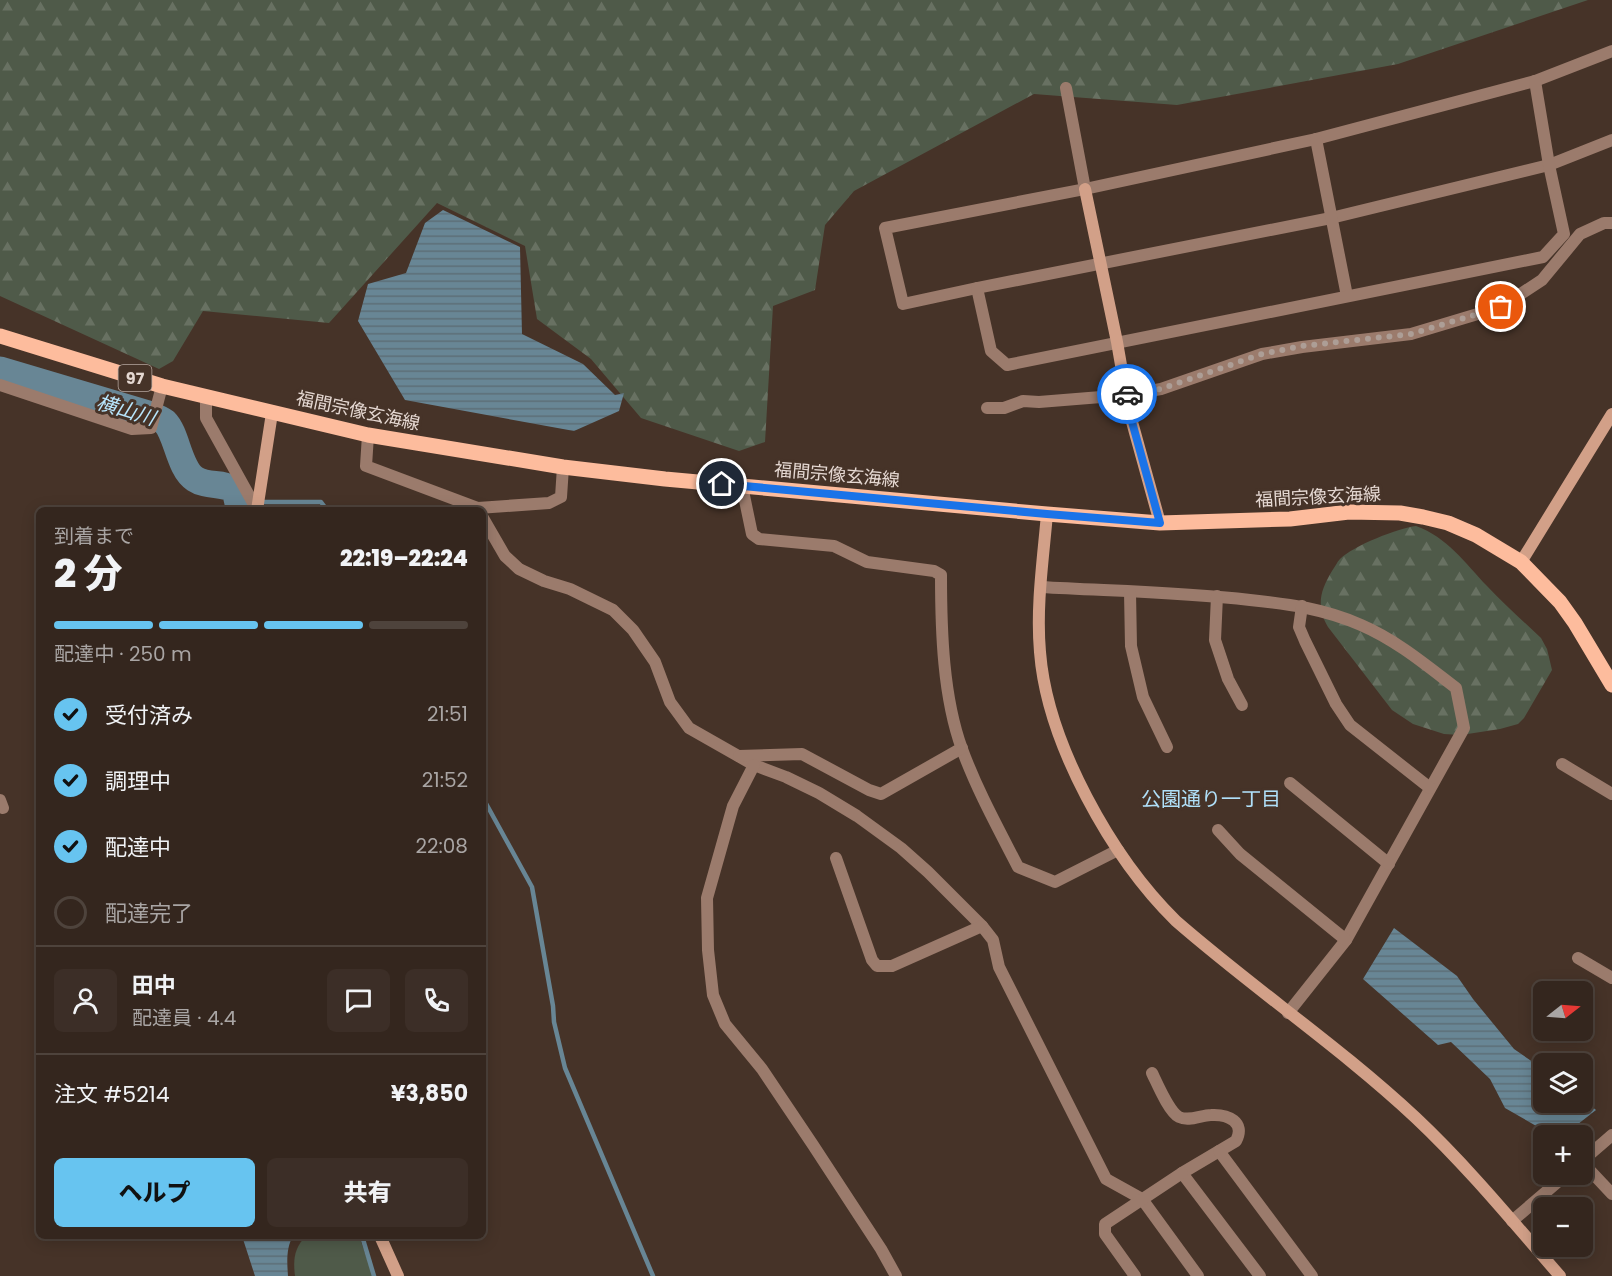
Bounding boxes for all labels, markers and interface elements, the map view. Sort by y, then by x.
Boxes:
pin [1475,281,1526,332]
icon: bag [1484,290,1517,323]
courier [1097,364,1157,424]
road number: 97 [118,365,152,391]
icon: car [1111,378,1144,411]
street label: 福間宗像玄海線 [294,385,422,436]
water label: 横山川 [93,388,161,433]
street label: 福間宗像玄海線 [773,457,901,492]
pin [696,458,747,509]
icon: home [705,467,738,500]
street label: 福間宗像玄海線 [1254,481,1382,512]
text: 到着まで [54,522,134,550]
text: 22:19–22:24 [340,543,468,574]
text: 2 分 [54,546,123,601]
text: 配達中 · 250 m [54,640,191,668]
icon: check [54,698,87,731]
text: 受付済み [105,700,193,731]
text: 21:51 [427,700,468,728]
icon: check [54,764,87,797]
text: 調理中 [105,766,171,797]
text: 21:52 [422,766,468,794]
district label: 公園通り一丁目 [1141,785,1281,813]
icon: check [54,830,87,863]
text: 配達中 [105,832,171,863]
text: 22:08 [416,832,468,860]
text: 配達完了 [105,898,193,929]
button: person [54,969,117,1032]
button: chat [327,969,390,1032]
button: phone [405,969,468,1032]
text: 田中 [132,970,176,1001]
north arrow [1533,981,1593,1041]
map controls [1533,981,1593,1257]
text: 配達員 · 4.4 [132,1004,236,1032]
button: layers [1533,1053,1593,1113]
text: ¥3,850 [391,1078,468,1109]
text: 注文 #5214 [54,1079,170,1110]
button: + [1533,1125,1593,1185]
button: ヘルプ [54,1158,255,1227]
button: 共有 [267,1158,468,1227]
button: − [1533,1197,1593,1257]

